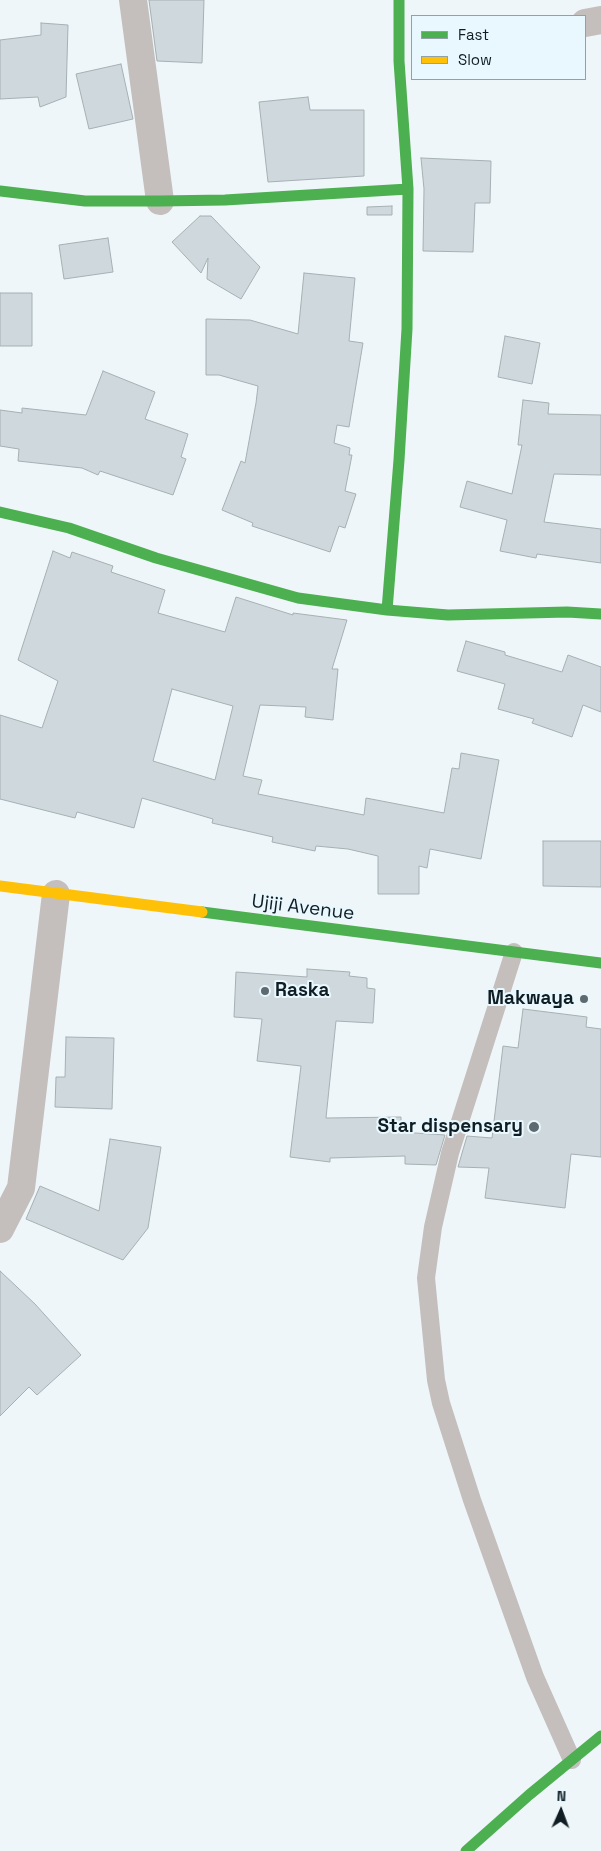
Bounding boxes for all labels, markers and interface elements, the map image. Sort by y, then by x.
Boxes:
legend [411,15,586,80]
text: Fast [458,25,489,44]
text: Slow [458,50,492,69]
street label: Ujiji Avenue [250,890,356,926]
place label: Raska [275,980,329,1002]
marker: Raska [259,985,271,997]
place label: Makwaya [487,988,574,1010]
marker: Makwaya [578,993,590,1005]
place label: Star dispensary [377,1116,523,1138]
marker: Star dispensary [527,1120,541,1134]
north arrow [536,1786,586,1836]
text: N [557,1787,567,1805]

